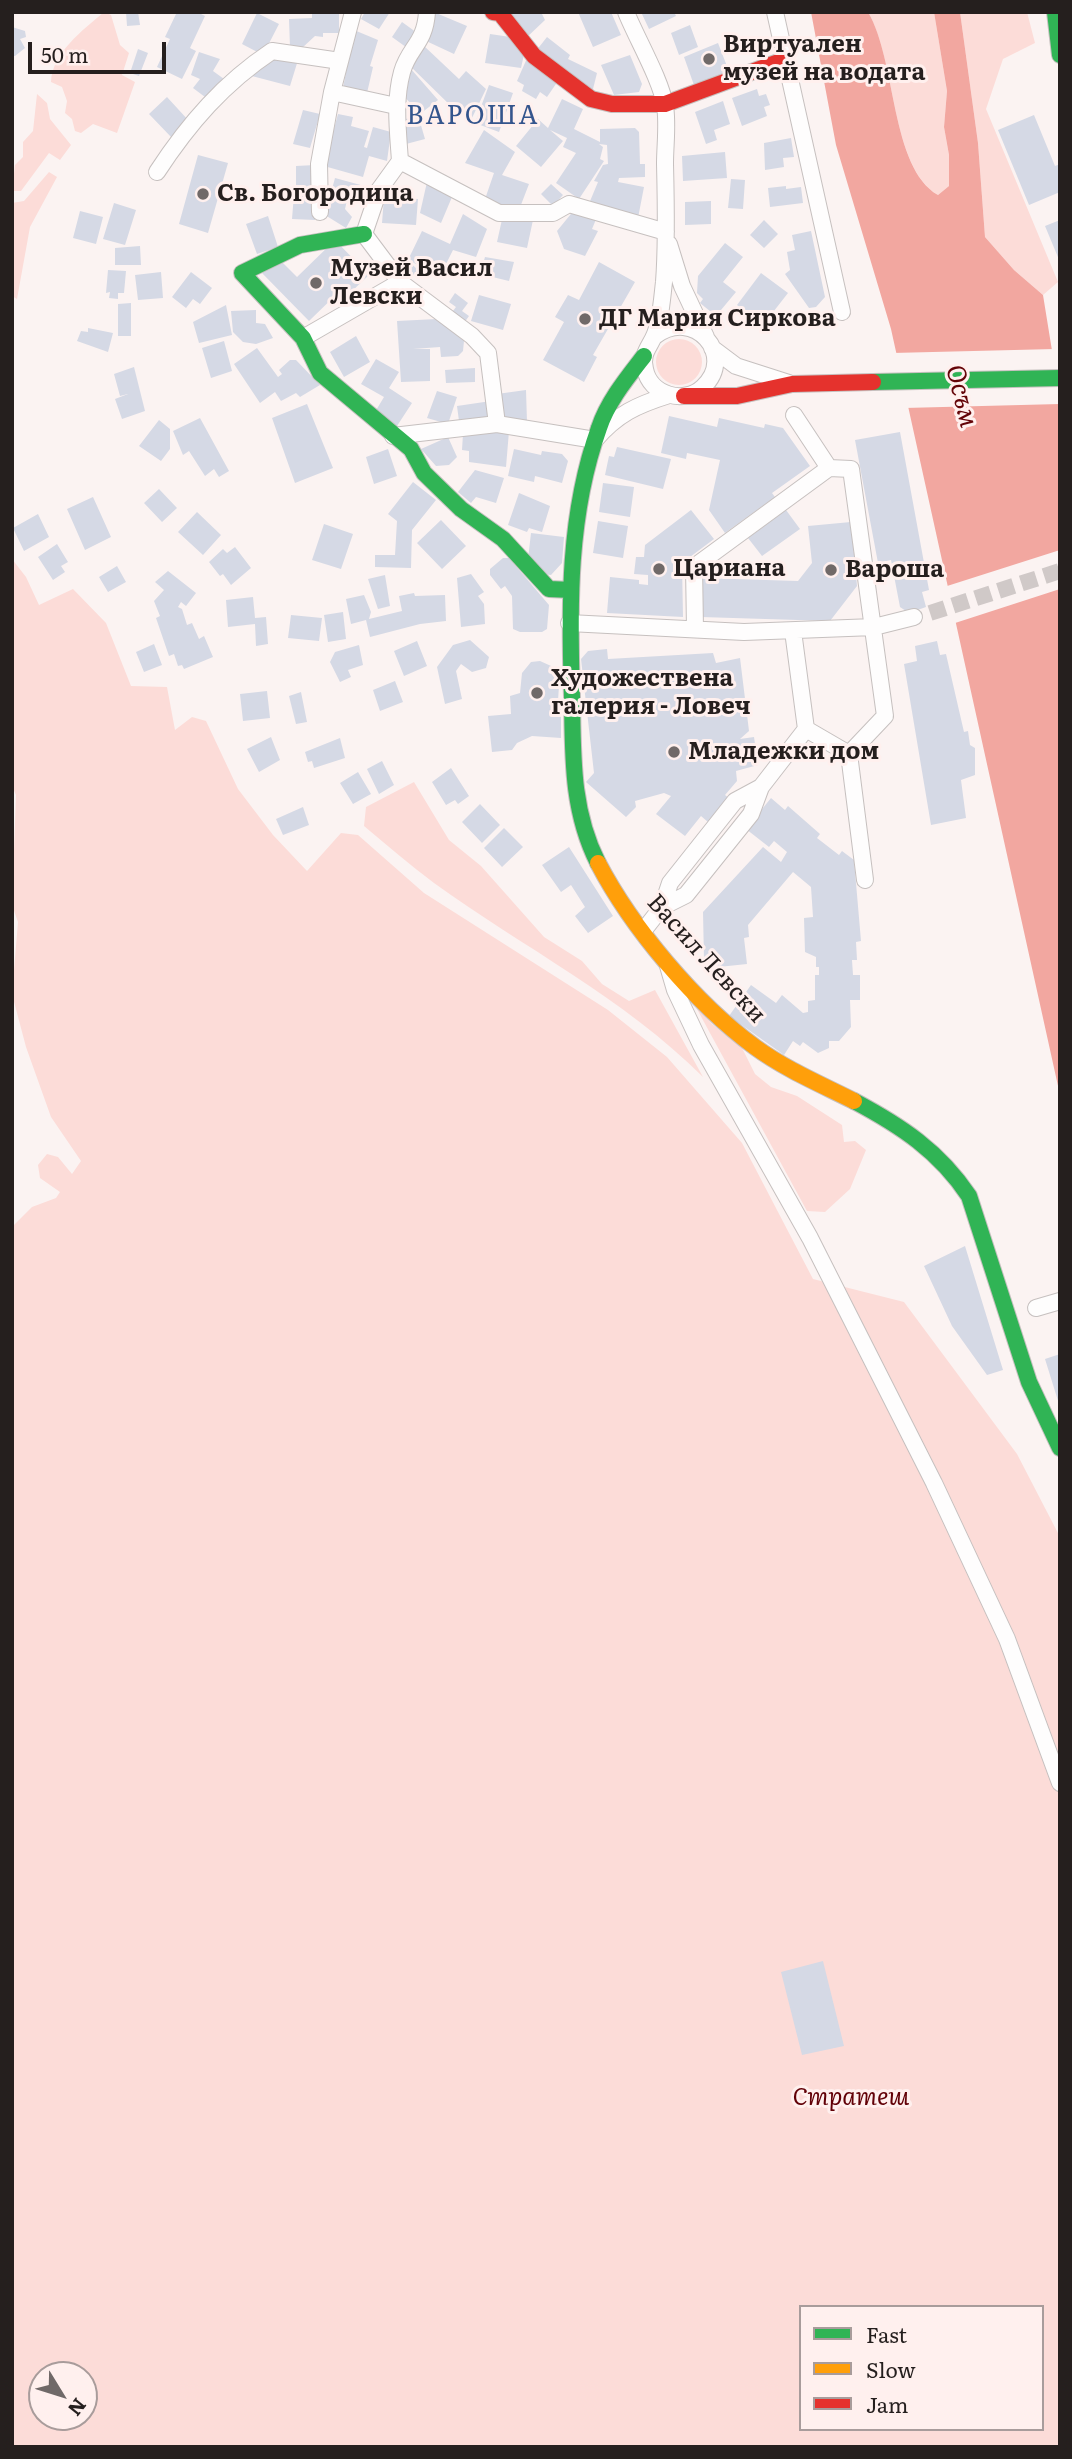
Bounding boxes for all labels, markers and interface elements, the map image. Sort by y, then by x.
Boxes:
scale bar [32,28,170,72]
place label: Виртуален музей на водата [723,31,925,87]
text: 50 m [41,38,88,69]
marker: Виртуален музей на водата [701,51,717,67]
district label: ВАРОША [407,100,539,132]
place label: Св. Богородица [217,180,413,208]
marker: Св. Богородица [195,186,211,202]
place label: Музей Васил Левски [330,255,493,311]
marker: Музей Васил Левски [308,275,324,291]
place label: ДГ Мария Сиркова [599,305,836,333]
marker: ДГ Мария Сиркова [577,311,593,327]
water label: Осъм [938,362,984,430]
place label: Цариана [673,555,785,583]
place label: Вароша [845,556,944,584]
marker: Цариана [651,561,667,577]
marker: Вароша [823,562,839,578]
place label: Художествена галерия - Ловеч [551,665,751,721]
marker: Художествена галерия - Ловеч [529,685,545,701]
place label: Младежки дом [688,738,879,766]
marker: Младежки дом [666,744,682,760]
street label: Васил Левски [641,889,771,1029]
park label: Стратеш [793,2084,909,2112]
legend [799,2305,1044,2431]
text: Fast [866,2318,907,2349]
text: Slow [866,2353,916,2384]
north arrow [28,2361,98,2431]
text: Jam [866,2388,908,2419]
text: N [62,2393,94,2423]

